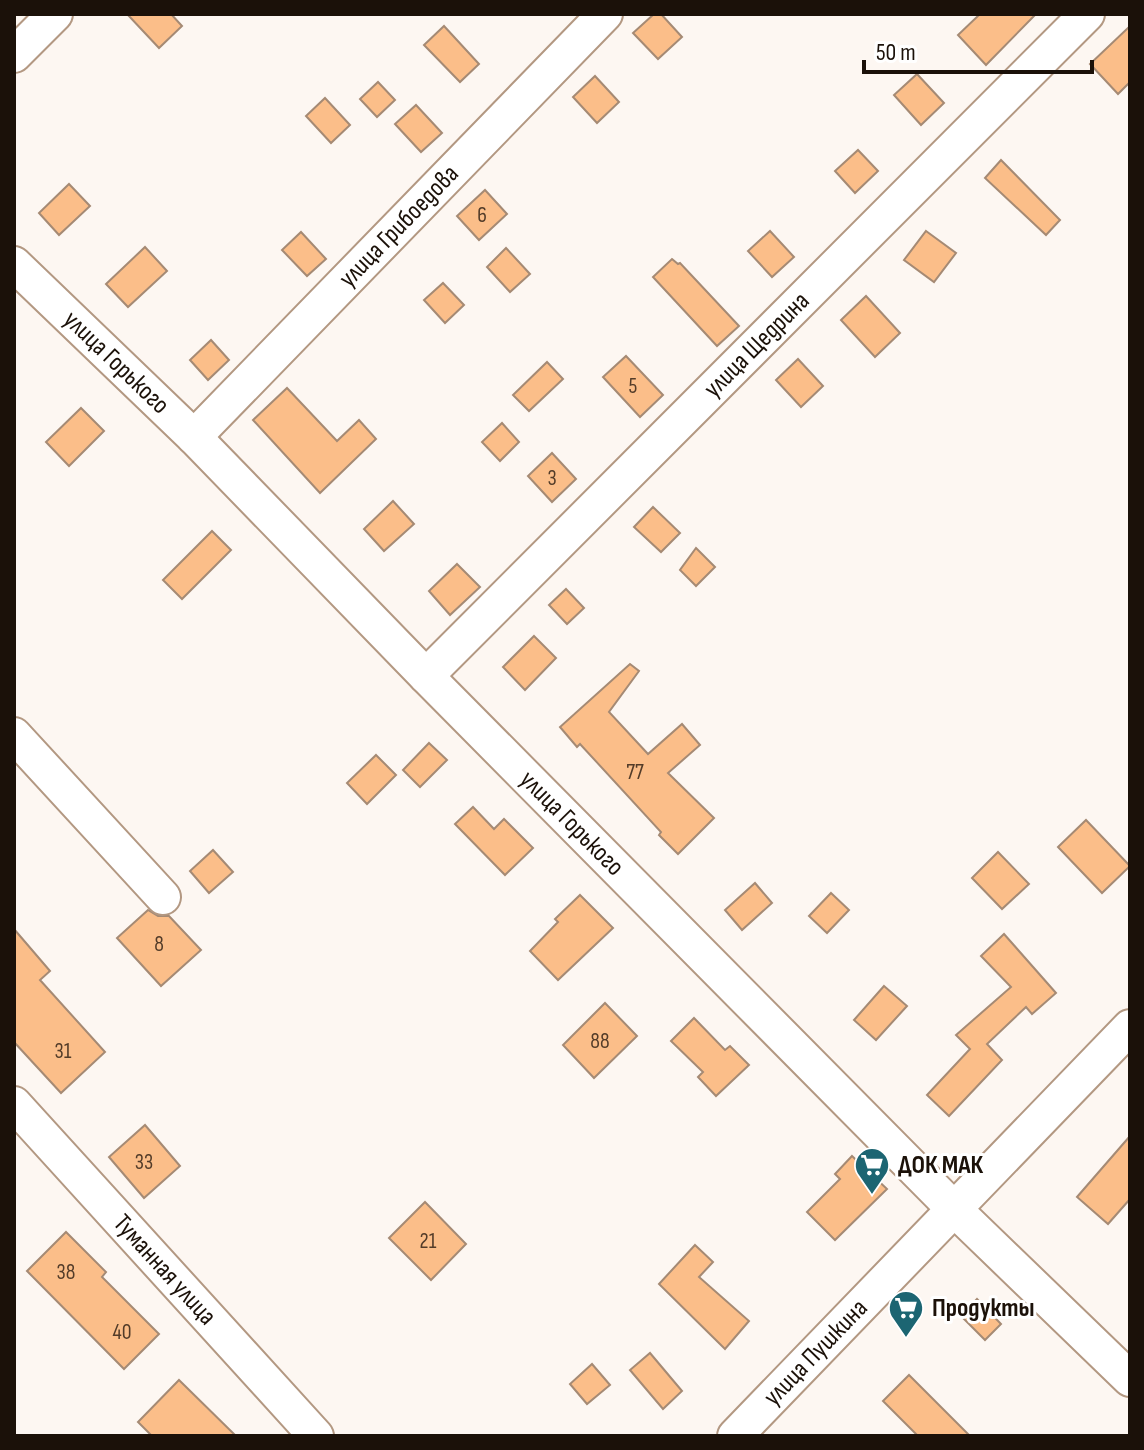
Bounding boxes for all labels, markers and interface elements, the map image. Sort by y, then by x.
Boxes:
scale bar [864,24,1092,74]
text: 50 m [876,38,916,67]
street label: улица Грибоедова [333,158,465,294]
house number: 6 [477,202,487,229]
street label: улица Щедрина [697,286,816,404]
street label: улица Горького [57,304,176,420]
house number: 5 [629,373,638,400]
house number: 3 [547,465,557,492]
house number: 77 [626,759,644,786]
street label: улица Горького [513,764,630,882]
house number: 8 [154,931,164,958]
house number: 88 [590,1028,610,1055]
house number: 31 [55,1038,72,1065]
supermarket icon: ДОК МАК [853,1146,891,1196]
house number: 33 [135,1149,153,1176]
place label: ДОК МАК [898,1150,984,1181]
street label: Туманная улица [107,1208,223,1331]
house number: 21 [420,1228,437,1255]
house number: 38 [57,1259,75,1286]
supermarket icon: Продукты [887,1289,925,1339]
street label: улица Пушкина [757,1293,874,1412]
place label: Продукты [932,1293,1035,1324]
house number: 40 [112,1319,132,1346]

